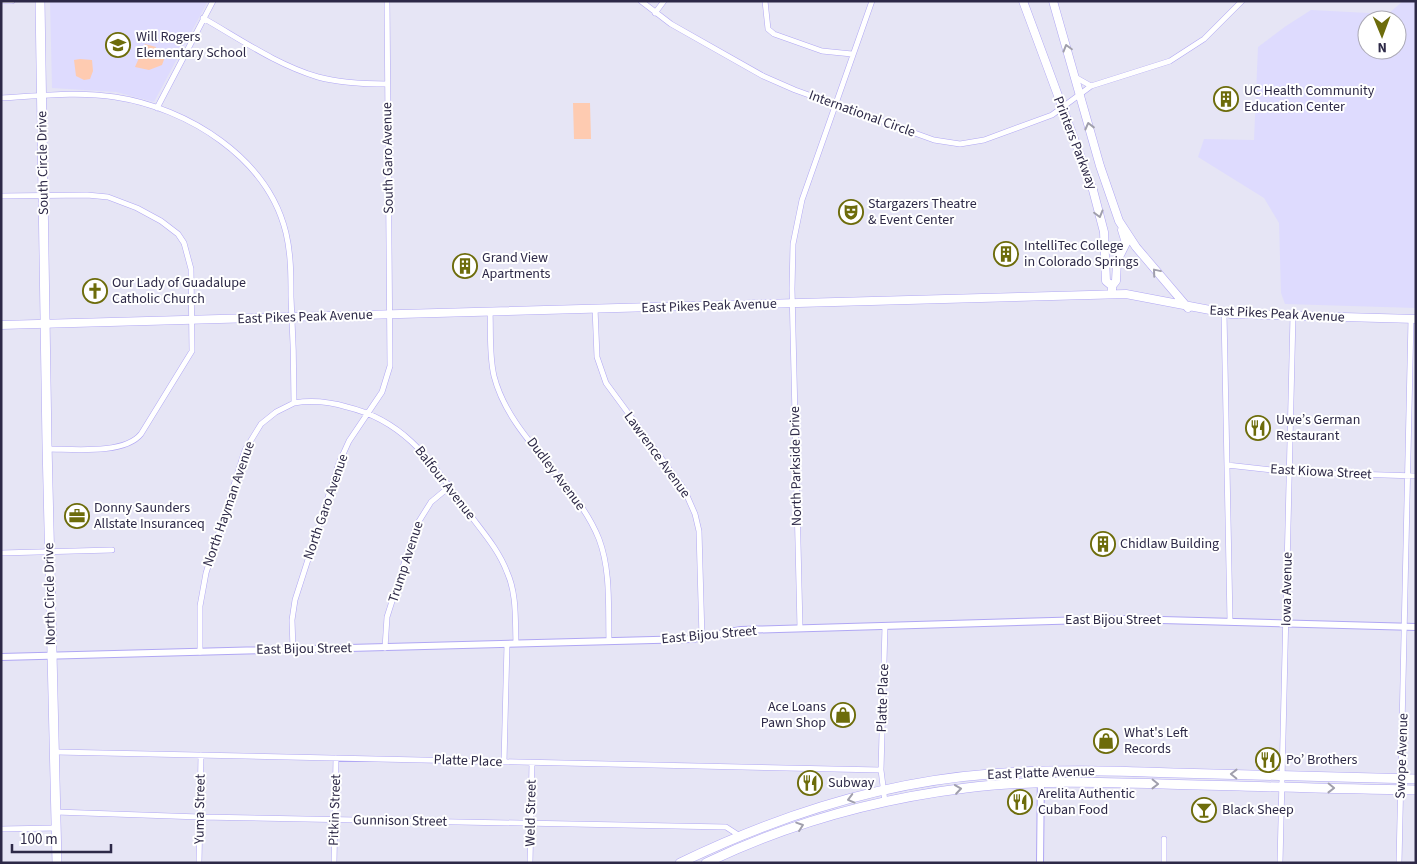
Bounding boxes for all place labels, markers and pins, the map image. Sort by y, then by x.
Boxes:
place label: Will Rogers Elementary School [136,27,247,63]
school or university icon: Will Rogers Elementary School [105,32,131,58]
place label: UC Health Community Education Center [1244,81,1375,117]
building icon: UC Health Community Education Center [1213,86,1239,112]
place label: Stargazers Theatre & Event Center [868,194,977,230]
theatre icon: Stargazers Theatre & Event Center [838,199,864,225]
place label: IntelliTec College in Colorado Springs [1024,236,1139,272]
building icon: IntelliTec College in Colorado Springs [993,241,1019,267]
place label: Grand View Apartments [482,248,551,284]
building icon: Grand View Apartments [452,253,478,279]
place label: Our Lady of Guadalupe Catholic Church [112,273,246,309]
church icon: Our Lady of Guadalupe Catholic Church [82,278,108,304]
place label: Uwe’s German Restaurant [1276,410,1360,446]
restaurant icon: Uwe’s German Restaurant [1245,415,1271,441]
place label: Donny Saunders Allstate Insuranceq [94,498,205,534]
office icon: Donny Saunders Allstate Insuranceq [64,503,90,529]
building icon: Chidlaw Building [1090,531,1116,557]
place label: Chidlaw Building [1120,534,1219,554]
place label: Ace Loans Pawn Shop [761,697,826,733]
shop icon: Ace Loans Pawn Shop [830,702,856,728]
place label: What's Left Records [1124,723,1189,759]
shop icon: What's Left Records [1093,728,1119,754]
restaurant icon: Po’ Brothers [1255,747,1281,773]
place label: Po’ Brothers [1286,750,1357,770]
restaurant icon: Subway [797,770,823,796]
place label: Subway [828,773,875,793]
place label: Arelita Authentic Cuban Food [1038,784,1136,820]
restaurant icon: Arelita Authentic Cuban Food [1007,789,1033,815]
bar icon: Black Sheep [1191,797,1217,823]
place label: Black Sheep [1222,800,1294,820]

